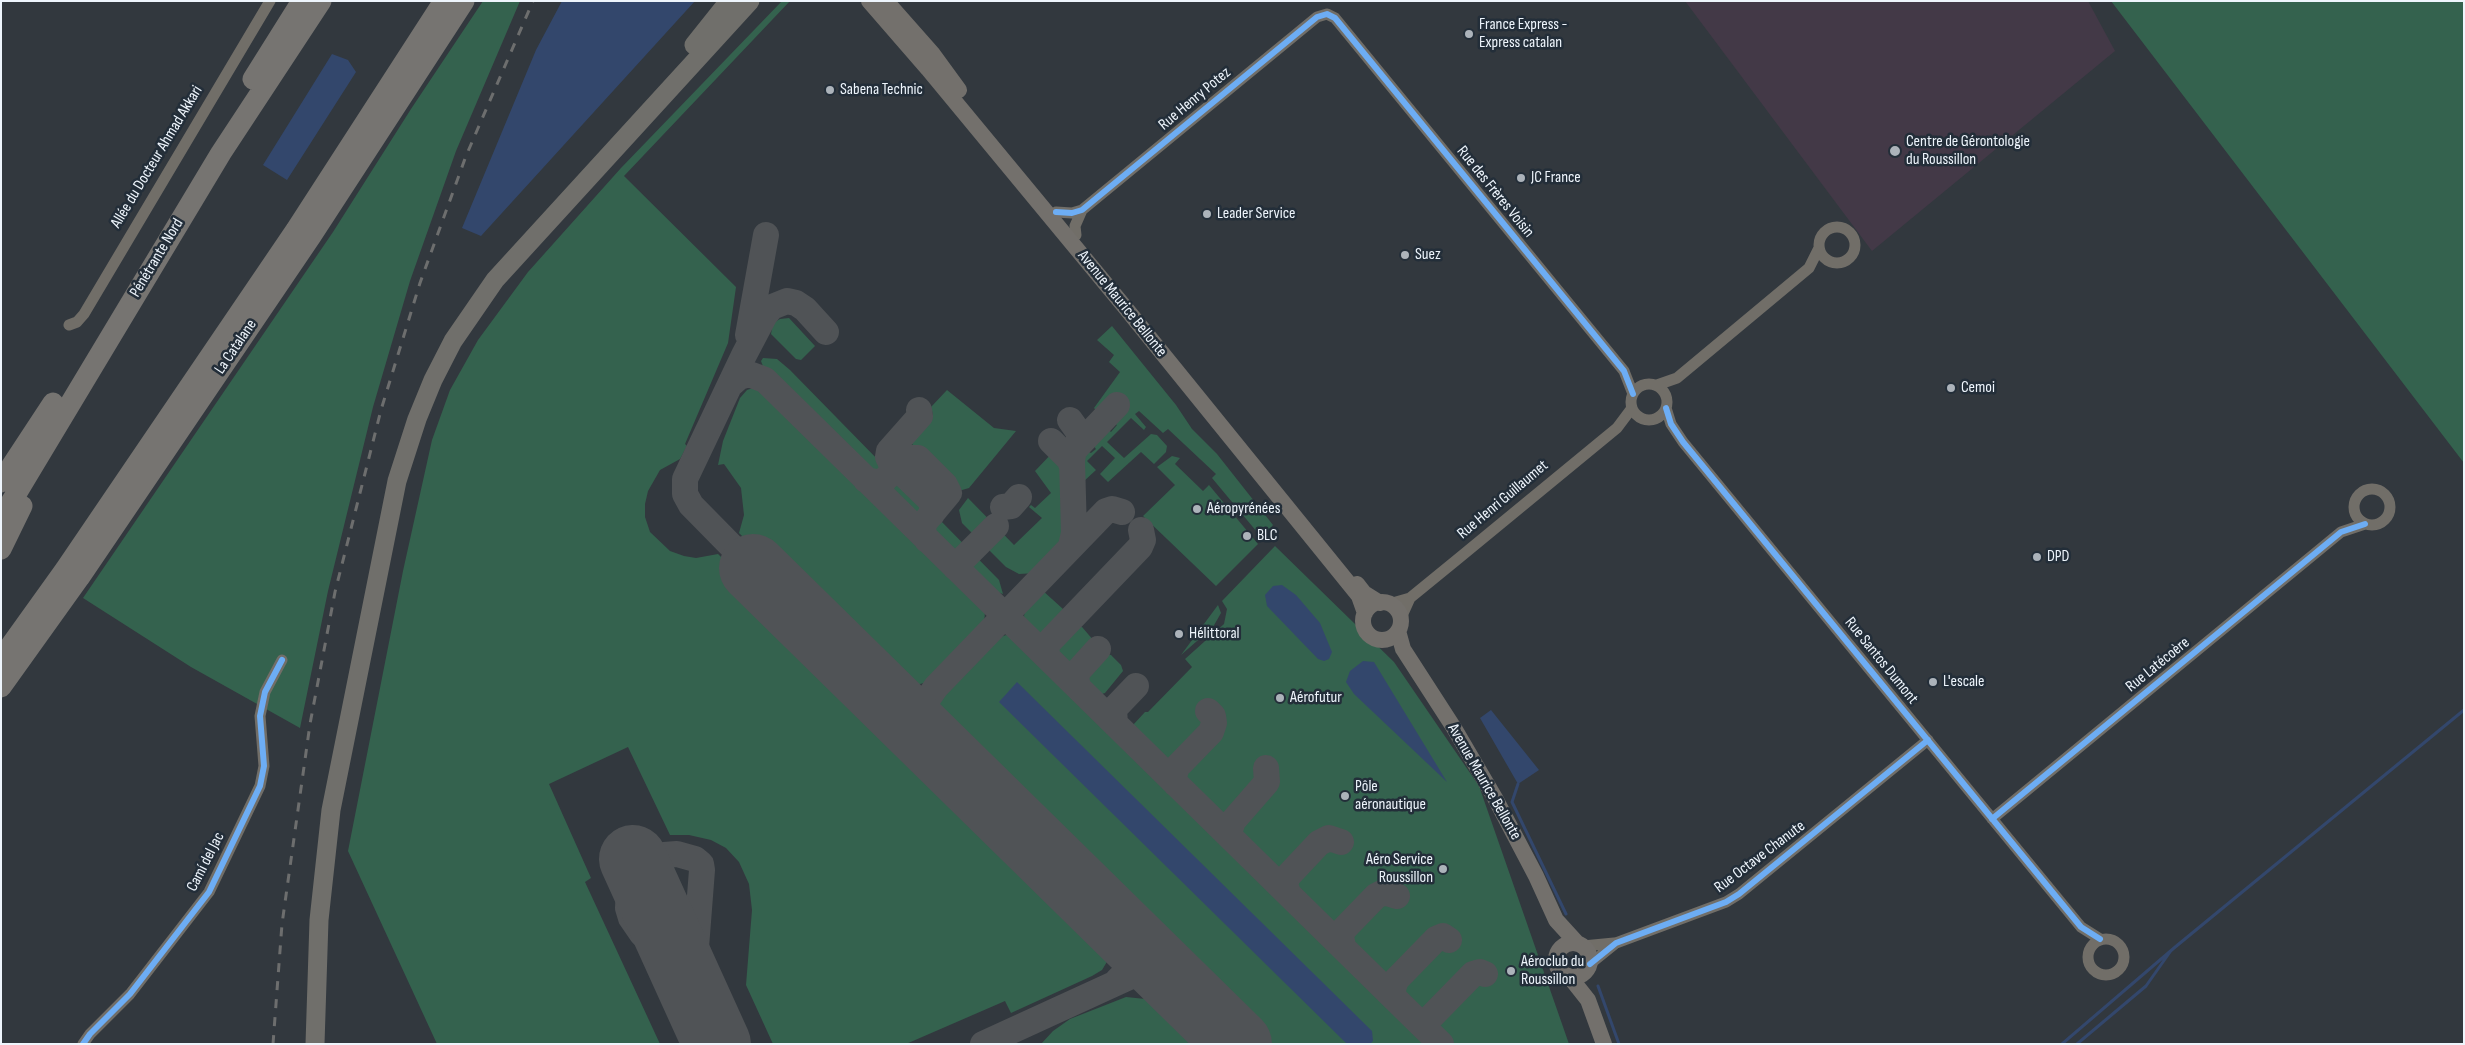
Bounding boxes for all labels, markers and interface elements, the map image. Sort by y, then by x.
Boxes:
place label: France Express - Express catalan [1479,15,1567,53]
marker: France Express - Express catalan [1463,28,1475,40]
street label: Rue Henry Potez [1155,63,1235,135]
place label: Sabena Technic [840,80,923,100]
street label: Allée du Docteur Ahmad Akkari [107,82,207,232]
marker: Sabena Technic [824,84,836,96]
place label: Centre de Gérontologie du Roussillon [1906,132,2030,170]
street label: Rue des Frères Voisin [1452,142,1538,242]
marker: Centre de Gérontologie du Roussillon [1888,144,1902,158]
place label: JC France [1531,168,1581,188]
marker: JC France [1515,172,1527,184]
place label: Leader Service [1217,204,1296,224]
marker: Leader Service [1201,208,1213,220]
street label: Pénétrante Nord [126,215,188,301]
place label: Suez [1415,245,1441,265]
street label: Avenue Maurice Bellonte [1073,247,1171,361]
marker: Suez [1399,249,1411,261]
street label: La Catalane [211,316,261,378]
place label: Cemoi [1961,378,1995,398]
marker: Cemoi [1945,382,1957,394]
street label: Rue Henri Guillaumet [1454,456,1552,544]
place label: Aéropyrénées [1207,499,1280,519]
marker: Aéropyrénées [1191,503,1203,515]
place label: BLC [1257,526,1278,546]
marker: BLC [1241,530,1253,542]
place label: DPD [2047,547,2069,567]
marker: DPD [2031,551,2043,563]
street label: Rue Santos Dumont [1840,614,1922,708]
place label: Hélittoral [1189,624,1240,644]
marker: Hélittoral [1173,628,1185,640]
street label: Rue Latécoère [2122,633,2194,697]
place label: L'escale [1943,672,1984,692]
marker: L'escale [1927,676,1939,688]
place label: Aérofutur [1290,688,1342,708]
marker: Aérofutur [1274,692,1286,704]
street label: Avenue Maurice Bellonte [1443,720,1525,844]
place label: Pôle aéronautique [1355,777,1426,815]
marker: Pôle aéronautique [1339,790,1351,802]
street label: Rue Octave Chanute [1711,817,1809,897]
street label: Camí del Jac [183,829,229,895]
place label: Aéro Service Roussillon [1366,850,1433,888]
marker: Aéro Service Roussillon [1437,863,1449,875]
place label: Aéroclub du Roussillon [1521,952,1584,990]
marker: Aéroclub du Roussillon [1505,965,1517,977]

